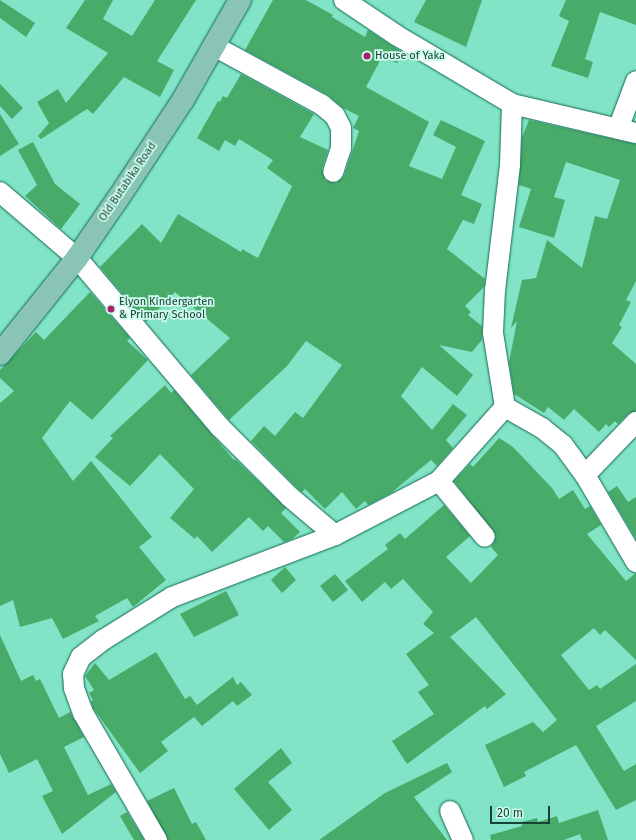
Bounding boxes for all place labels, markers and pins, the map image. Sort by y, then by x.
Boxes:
place label: House of Yaka [375,49,445,63]
marker: House of Yaka [362,51,372,61]
place label: Elyon Kindergarten & Primary School [119,296,214,322]
marker: Elyon Kindergarten & Primary School [106,304,116,314]

